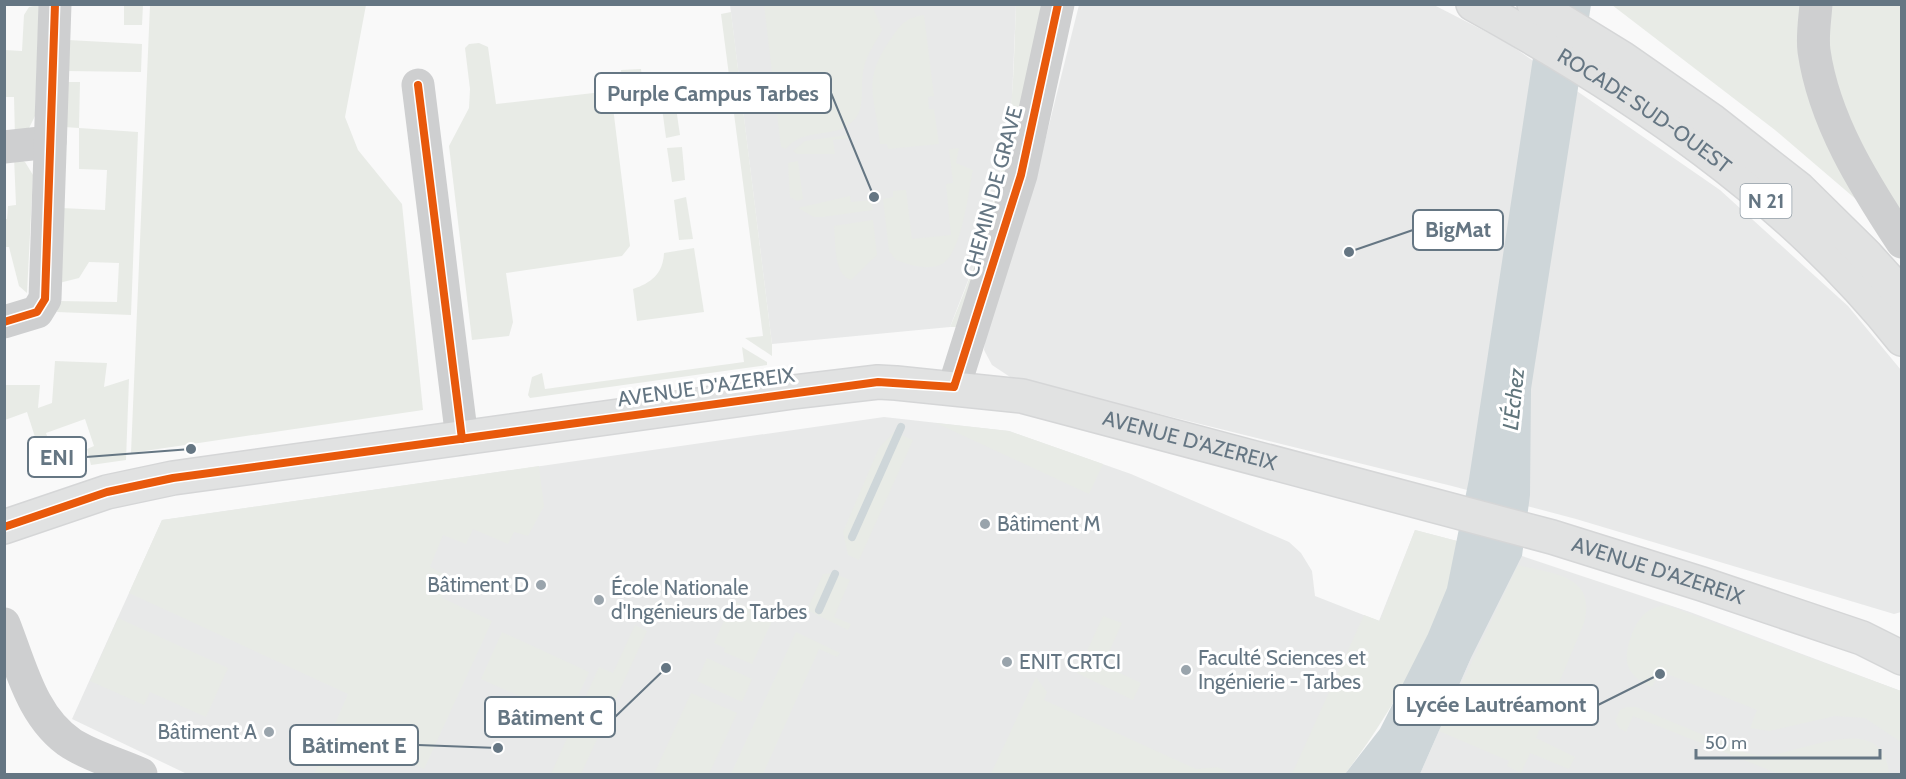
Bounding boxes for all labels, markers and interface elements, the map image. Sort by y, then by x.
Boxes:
street label: ROCADE SUD-OUEST [1553,43,1736,178]
callout: Purple Campus Tarbes [595,73,831,113]
text: Purple Campus Tarbes [607,80,819,107]
street label: CHEMIN DE GRAVE [958,104,1027,280]
road number: N 21 [1740,184,1792,218]
callout: BigMat [1413,210,1503,250]
text: BigMat [1425,216,1492,243]
street label: AVENUE D'AZEREIX [616,362,797,411]
water label: L'Échez [1497,366,1530,431]
street label: AVENUE D'AZEREIX [1100,405,1280,475]
callout: ENI [28,437,86,477]
text: ENI [40,444,74,471]
place label: Bâtiment M [997,511,1101,536]
marker: Bâtiment M [978,517,992,531]
street label: AVENUE D'AZEREIX [1569,531,1748,609]
place label: Bâtiment D [427,572,529,597]
place label: École Nationale d'Ingénieurs de Tarbes [611,575,808,624]
marker: Bâtiment D [534,578,548,592]
marker: École Nationale d'Ingénieurs de Tarbes [592,593,606,607]
place label: Faculté Sciences et Ingénierie - Tarbes [1198,645,1366,694]
place label: ENIT CRTCI [1019,649,1121,674]
marker: ENIT CRTCI [1000,655,1014,669]
marker: Faculté Sciences et Ingénierie - Tarbes [1179,663,1193,677]
callout: Lycée Lautréamont [1394,685,1598,725]
text: Lycée Lautréamont [1406,691,1587,718]
callout: Bâtiment C [485,697,615,737]
text: Bâtiment C [497,704,603,731]
place label: Bâtiment A [158,719,257,744]
scale bar [1696,722,1880,760]
marker: Bâtiment A [262,725,276,739]
callout: Bâtiment E [290,725,418,765]
text: Bâtiment E [302,732,406,759]
text: 50 m [1705,732,1747,754]

